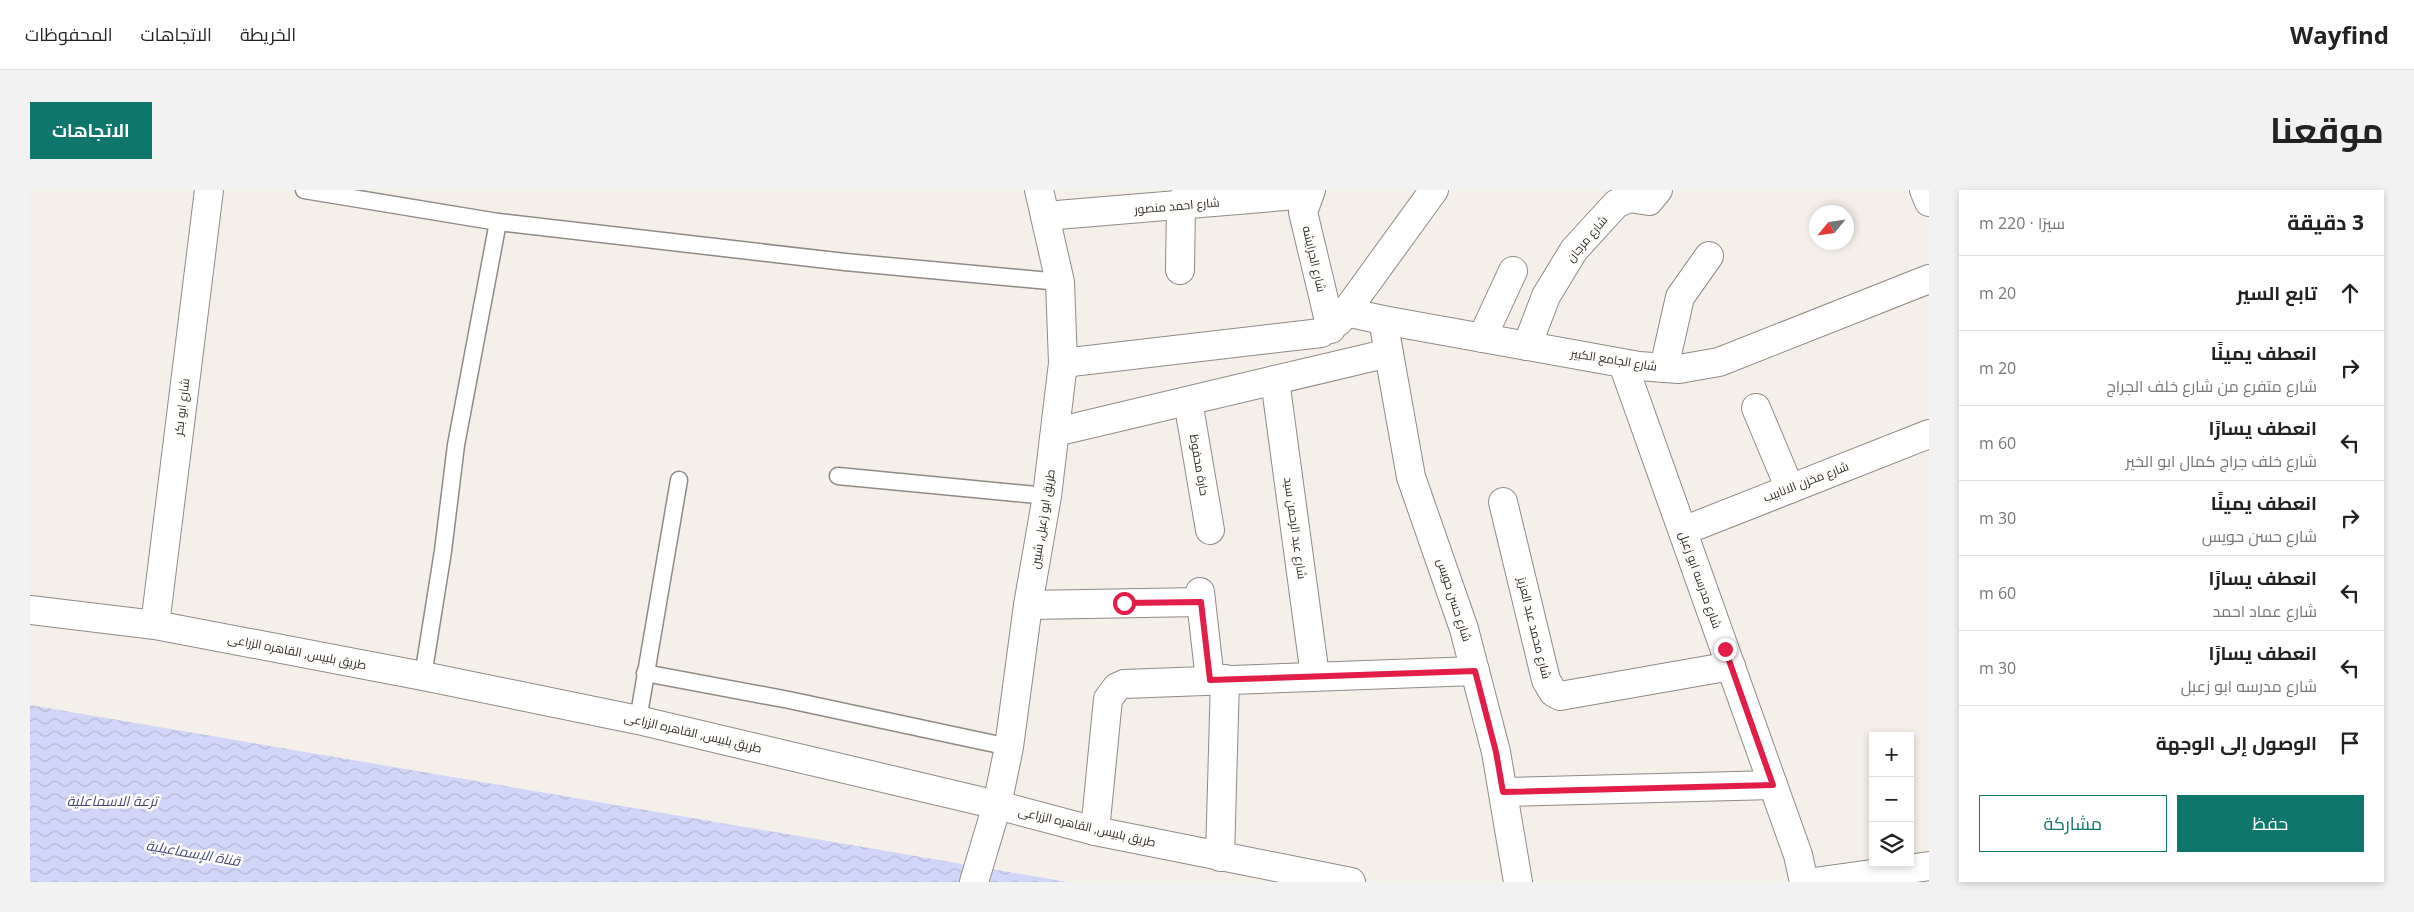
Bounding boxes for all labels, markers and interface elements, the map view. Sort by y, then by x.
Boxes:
text: Wayfind [2290,18,2389,51]
text: المحفوظات [25,22,113,46]
text: الاتجاهات [141,22,212,46]
text: الخريطة [240,22,296,46]
button: الاتجاهات [30,102,152,159]
text: موقعنا [2270,106,2384,153]
street label: شارع احمد منصور [1133,193,1220,218]
north arrow [1809,205,1854,250]
text: 3 دقيقة [2287,208,2364,236]
street label: شارع مرجان [1562,212,1611,266]
text: سيرًا · 220 m [1979,212,2065,234]
street label: شارع الجرايشه [1299,224,1330,294]
icon: ahead [2336,279,2364,307]
text: تابع السير [2237,280,2317,306]
text: 20 m [1979,282,2016,304]
text: انعطف يمينًا [2211,340,2317,366]
street label: شارع الجامع الكبير [1569,344,1659,375]
icon: right [2336,354,2364,382]
text: 20 m [1979,357,2016,379]
text: شارع متفرع من شارع خلف الجراج [2107,375,2317,397]
street label: شارع ابو بكر [169,377,193,438]
text: انعطف يسارًا [2208,415,2317,441]
icon: left [2336,429,2364,457]
text: 60 m [1979,432,2016,454]
street label: حارة محفوظ [1186,433,1213,497]
text: شارع خلف جراج كمال ابو الخير [2125,450,2317,472]
street label: شارع مخزن الانابيب [1761,457,1851,506]
street label: طريق ابو زعبل, شبين [1026,468,1059,570]
street label: شارع عبد الرحمن سيد [1280,476,1311,580]
text: انعطف يمينًا [2211,490,2317,516]
icon: right [2336,504,2364,532]
text: 30 m [1979,507,2016,529]
text: شارع حسن حويس [2202,525,2317,547]
street label: شارع مدرسه ابو زعبل [1675,529,1726,631]
street label: شارع حسن حويس [1433,556,1476,644]
text: انعطف يسارًا [2208,565,2317,591]
street label: شارع محمد عبد العزيز [1513,574,1555,681]
icon: left [2336,579,2364,607]
text: 60 m [1979,582,2016,604]
route start [1113,592,1136,615]
text: شارع عماد احمد [2212,600,2317,622]
street label: طريق بلبيس, القاهره الزراعى [226,630,368,673]
route end [1714,638,1737,661]
text: انعطف يسارًا [2208,640,2317,666]
icon: left [2336,654,2364,682]
text: 30 m [1979,657,2016,679]
text: شارع مدرسه ابو زعبل [2181,675,2317,697]
street label: طريق بلبيس, القاهره الزراعى [623,708,764,757]
icon: arrive [2336,729,2364,757]
text: الوصول إلى الوجهة [2156,730,2317,756]
map controls [1869,732,1914,867]
button: + [1869,732,1914,777]
button: − [1869,777,1914,822]
water label: ترعة الاسماعلية [67,791,160,810]
button: مشاركة [1979,795,2167,852]
button: حفظ [2177,795,2364,852]
street label: طريق بلبيس, القاهره الزراعى [1017,802,1158,851]
button: layers [1869,822,1914,867]
water label: قناة الإسماعيلية [144,835,243,870]

